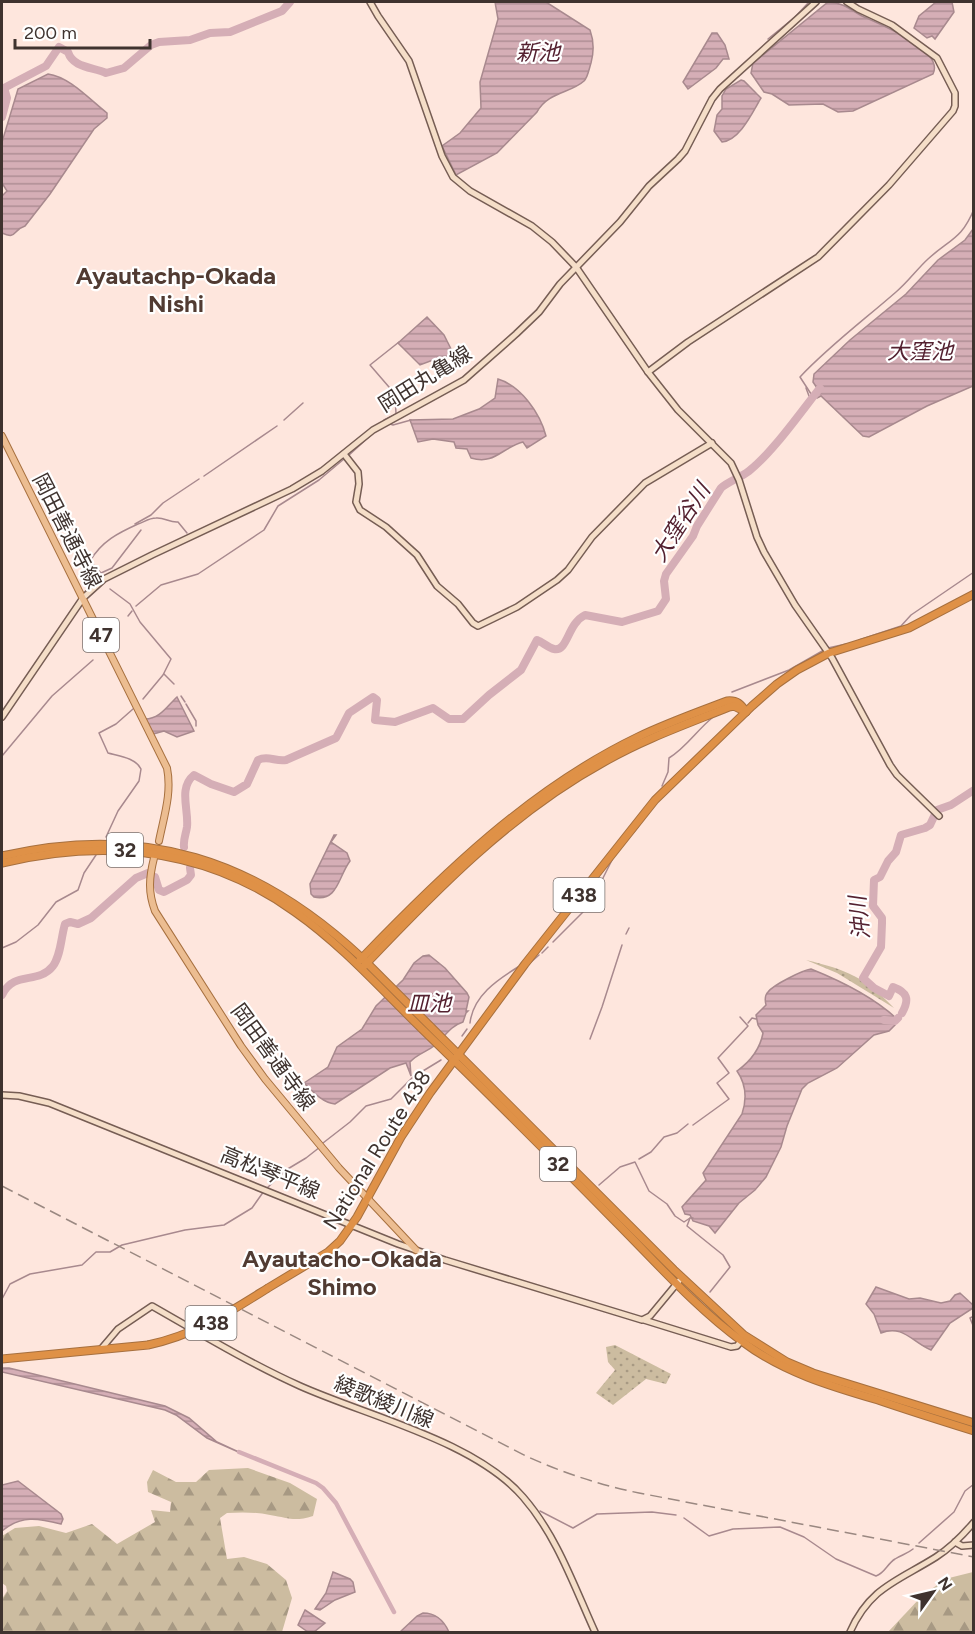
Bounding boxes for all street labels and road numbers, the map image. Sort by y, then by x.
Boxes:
street label: 岡田丸亀線 [374,340,476,417]
street label: 岡田善通寺線 [28,469,107,593]
road number: 47 [83,618,119,652]
road number: 32 [107,833,143,867]
road number: 438 [554,878,604,912]
street label: 岡田善通寺線 [226,998,321,1115]
street label: National Route 438 [317,1065,436,1234]
street label: 高松琴平線 [217,1141,324,1204]
road number: 32 [540,1147,576,1181]
road number: 438 [186,1306,236,1340]
street label: 綾歌綾川線 [331,1370,438,1433]

